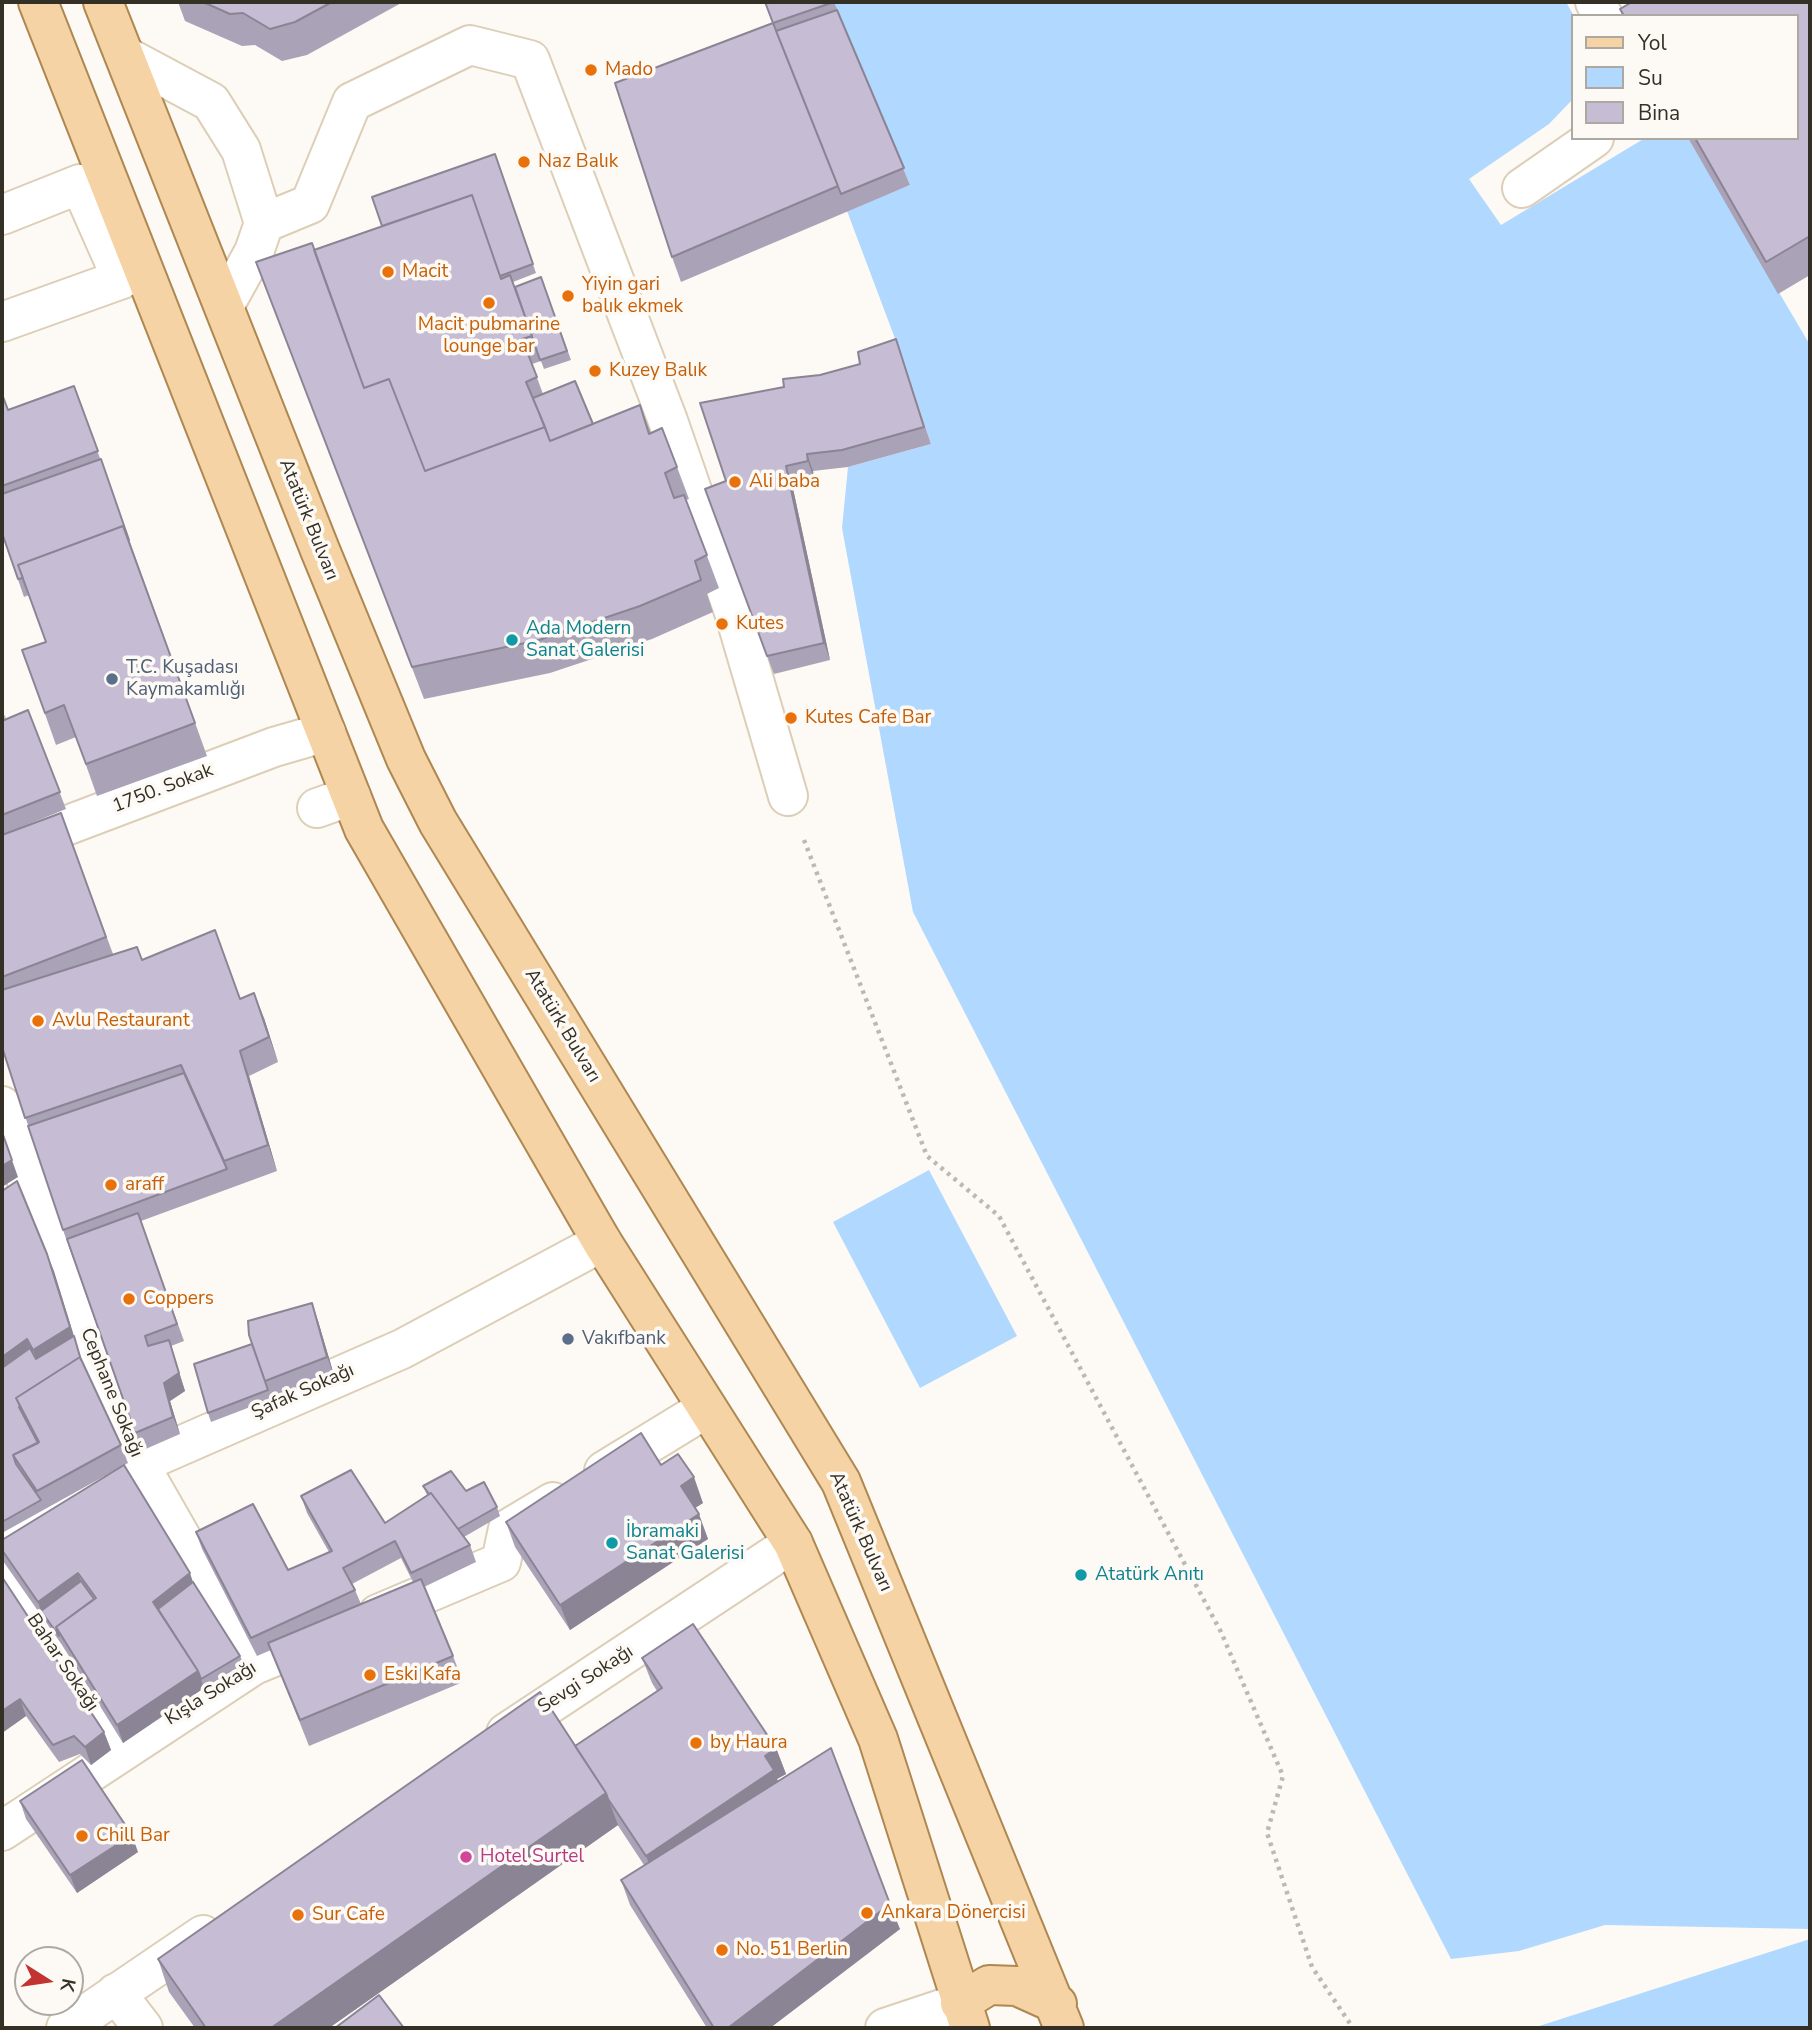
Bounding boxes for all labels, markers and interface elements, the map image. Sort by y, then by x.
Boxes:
legend [1570,14,1798,140]
text: Yol [1638,29,1667,57]
place label: Mado [605,59,653,81]
marker: Mado [583,62,599,78]
text: Su [1638,64,1663,92]
text: Bina [1638,99,1680,127]
place label: Naz Balık [538,151,618,173]
marker: Naz Balık [516,154,532,170]
place label: Macit [402,261,448,283]
marker: Macit [380,264,396,280]
place label: Yiyin gari balık ekmek [582,274,683,318]
marker: Yiyin gari balık ekmek [560,288,576,304]
marker: Macit pubmarine lounge bar [481,295,497,311]
place label: Macit pubmarine lounge bar [418,314,560,358]
place label: Kuzey Balık [609,360,707,382]
marker: Kuzey Balık [587,363,603,379]
street label: Atatürk Bulvarı [273,456,343,584]
place label: Ali baba [749,471,820,493]
marker: Ali baba [727,474,743,490]
place label: Kutes [736,613,784,635]
marker: Kutes [714,616,730,632]
place label: Ada Modern Sanat Galerisi [526,618,644,662]
marker: Ada Modern Sanat Galerisi [504,632,520,648]
place label: T.C. Kuşadası Kaymakamlığı [126,657,245,701]
marker: T.C. Kuşadası Kaymakamlığı [104,671,120,687]
place label: Kutes Cafe Bar [805,707,931,729]
marker: Kutes Cafe Bar [783,710,799,726]
street label: 1750. Sokak [109,759,217,819]
street label: Atatürk Bulvarı [519,965,605,1087]
place label: Avlu Restaurant [52,1010,190,1032]
marker: Avlu Restaurant [30,1013,46,1029]
place label: araff [125,1174,164,1196]
marker: araff [103,1177,119,1193]
place label: Coppers [143,1288,214,1310]
marker: Coppers [121,1291,137,1307]
street label: Cephane Sokağı [75,1325,147,1461]
place label: Vakıfbank [582,1328,666,1350]
marker: Vakıfbank [560,1331,576,1347]
street label: Şafak Sokağı [248,1359,358,1425]
street label: Atatürk Bulvarı [823,1469,897,1595]
place label: İbramaki Sanat Galerisi [626,1521,744,1565]
marker: İbramaki Sanat Galerisi [604,1535,620,1551]
place label: Atatürk Anıtı [1095,1564,1204,1586]
marker: Atatürk Anıtı [1073,1567,1089,1583]
street label: Bahar Sokağı [21,1610,103,1716]
street label: Sevgi Sokağı [534,1641,638,1719]
street label: Kışla Sokağı [161,1657,261,1731]
place label: Eski Kafa [384,1664,461,1686]
marker: Eski Kafa [362,1667,378,1683]
place label: by Haura [710,1732,788,1754]
marker: by Haura [688,1735,704,1751]
place label: Chill Bar [96,1825,170,1847]
marker: Chill Bar [74,1828,90,1844]
place label: Hotel Surtel [480,1846,584,1868]
marker: Hotel Surtel [458,1849,474,1865]
place label: Ankara Dönercisi [881,1902,1026,1924]
place label: Sur Cafe [312,1904,385,1926]
marker: Ankara Dönercisi [859,1905,875,1921]
marker: Sur Cafe [290,1907,306,1923]
place label: No. 51 Berlin [736,1939,848,1961]
marker: No. 51 Berlin [714,1942,730,1958]
north arrow [14,1946,84,2016]
text: K [54,1976,82,1994]

